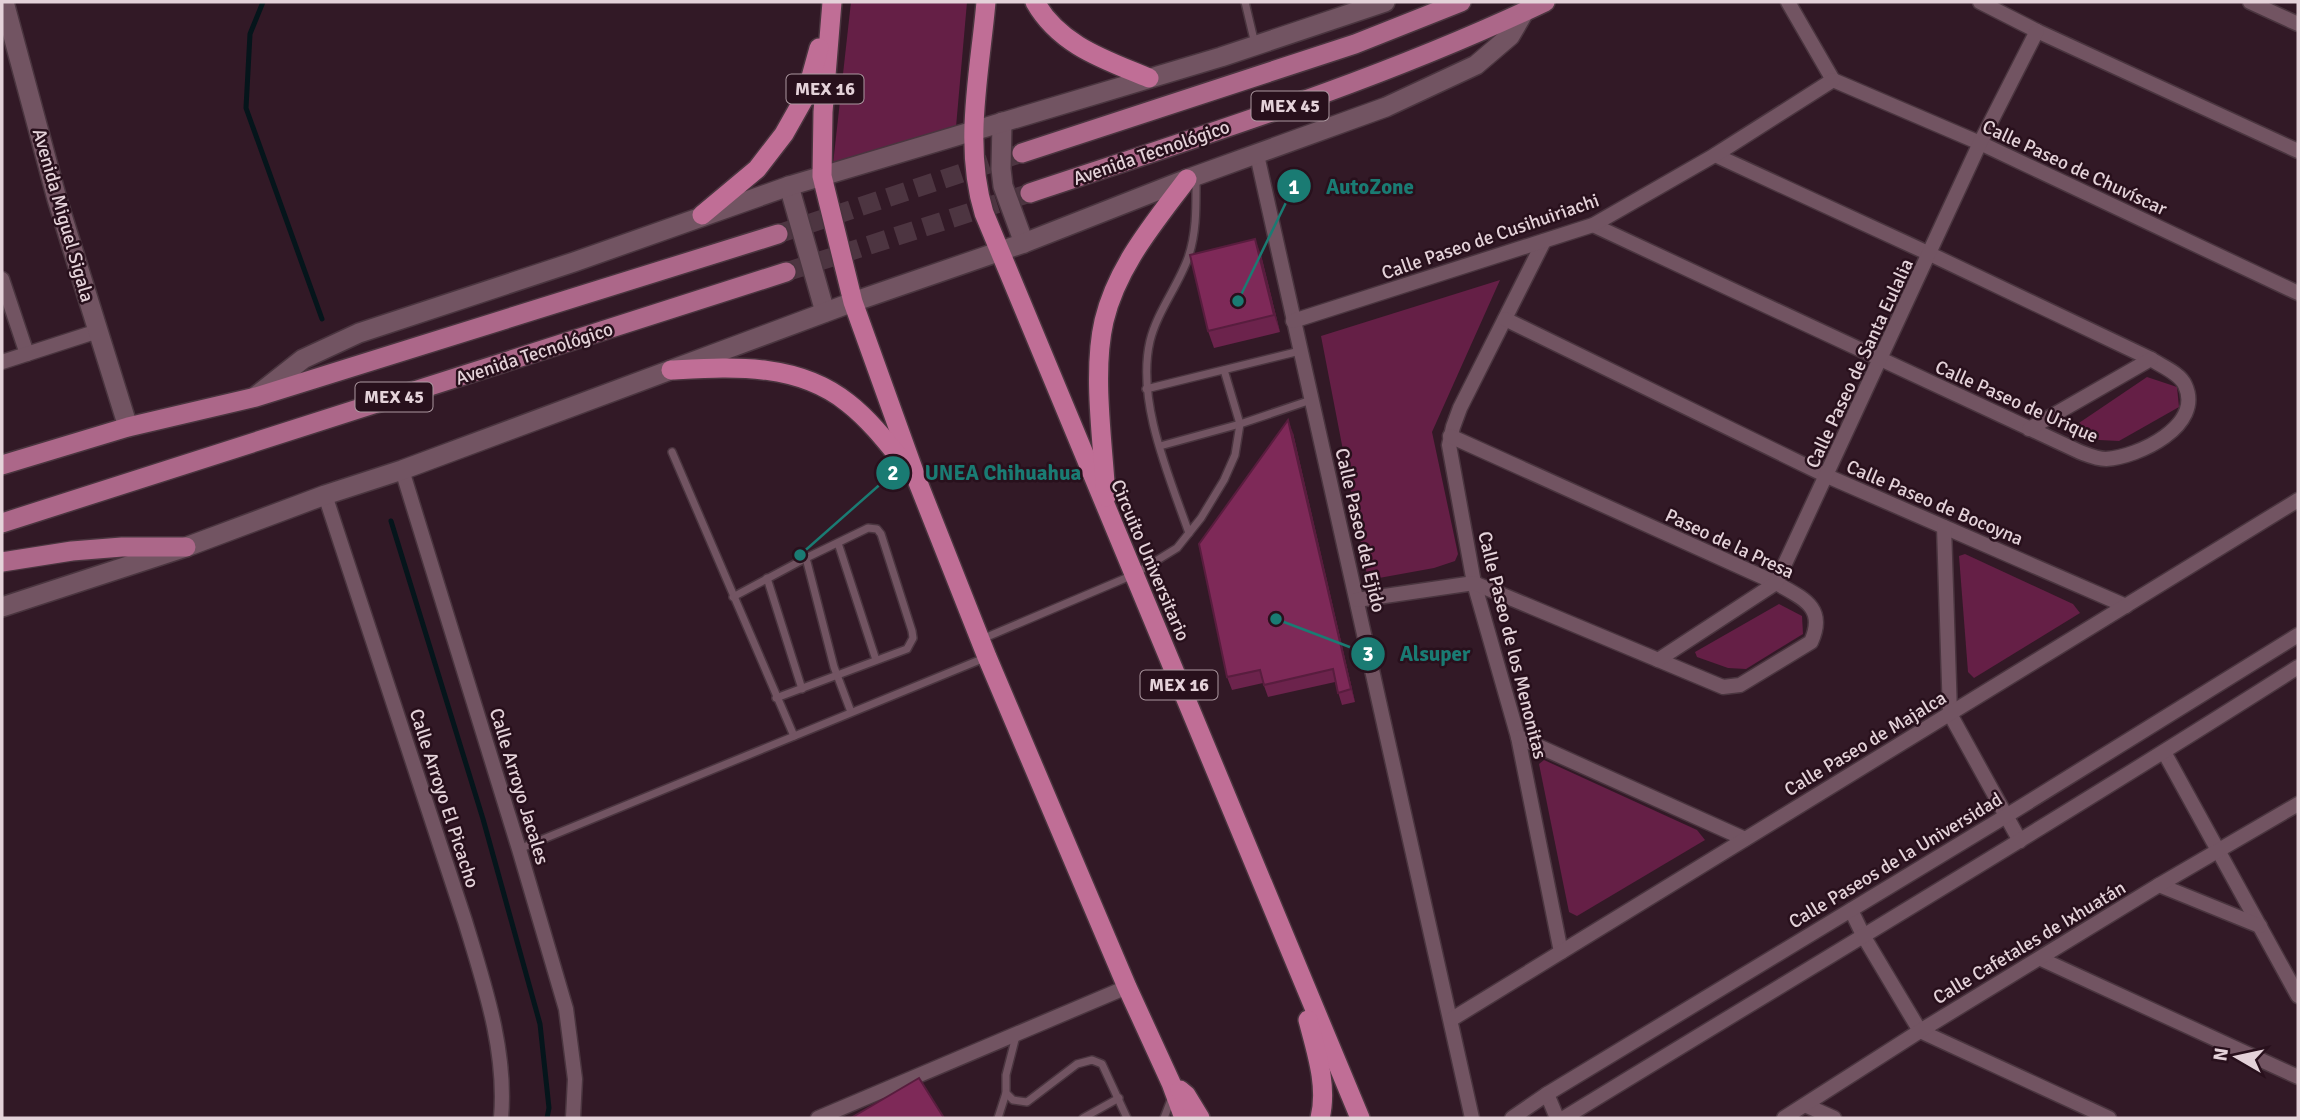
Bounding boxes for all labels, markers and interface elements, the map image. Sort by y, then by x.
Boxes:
road number: MEX 16 [786,74,864,104]
road number: MEX 45 [1252,92,1328,120]
street label: Avenida Tecnológico [1070,115,1233,191]
street label: Calle Paseo de Chuvíscar [1978,115,2171,221]
street label: Avenida Miguel Sigala [27,126,99,305]
callout: AutoZone [1277,165,1428,207]
text: 1 [1288,174,1300,200]
text: AutoZone [1326,174,1414,200]
street label: Calle Paseo de Cusihuiriachi [1378,188,1602,286]
street label: Calle Paseo de Santa Eulalia [1801,255,1919,472]
street label: Avenida Tecnológico [453,317,616,391]
street label: Calle Paseo de Urique [1931,355,2102,449]
road number: MEX 45 [356,382,432,412]
street label: Calle Paseo del Ejido [1329,446,1391,615]
callout: UNEA Chihuahua [876,452,1095,494]
street label: Calle Paseo de Bocoyna [1843,455,2027,551]
text: 2 [887,460,899,486]
text: UNEA Chihuahua [925,460,1082,486]
street label: Circuito Universitario [1105,476,1195,645]
street label: Paseo de la Presa [1661,504,1798,584]
street label: Calle Paseo de los Menonitas [1472,529,1552,762]
callout: Alsuper [1351,633,1485,675]
text: 3 [1362,641,1374,667]
text: Alsuper [1400,641,1471,667]
road number: MEX 16 [1140,670,1218,700]
street label: Calle Paseo de Majalca [1780,686,1951,802]
street label: Calle Arroyo Jacales [484,705,554,867]
street label: Calle Arroyo El Picacho [404,706,484,891]
street label: Calle Paseos de la Universidad [1784,787,2007,934]
street label: Calle Cafetales de Ixhuatán [1929,876,2130,1010]
north arrow [2202,1022,2272,1092]
text: N [2208,1046,2234,1063]

